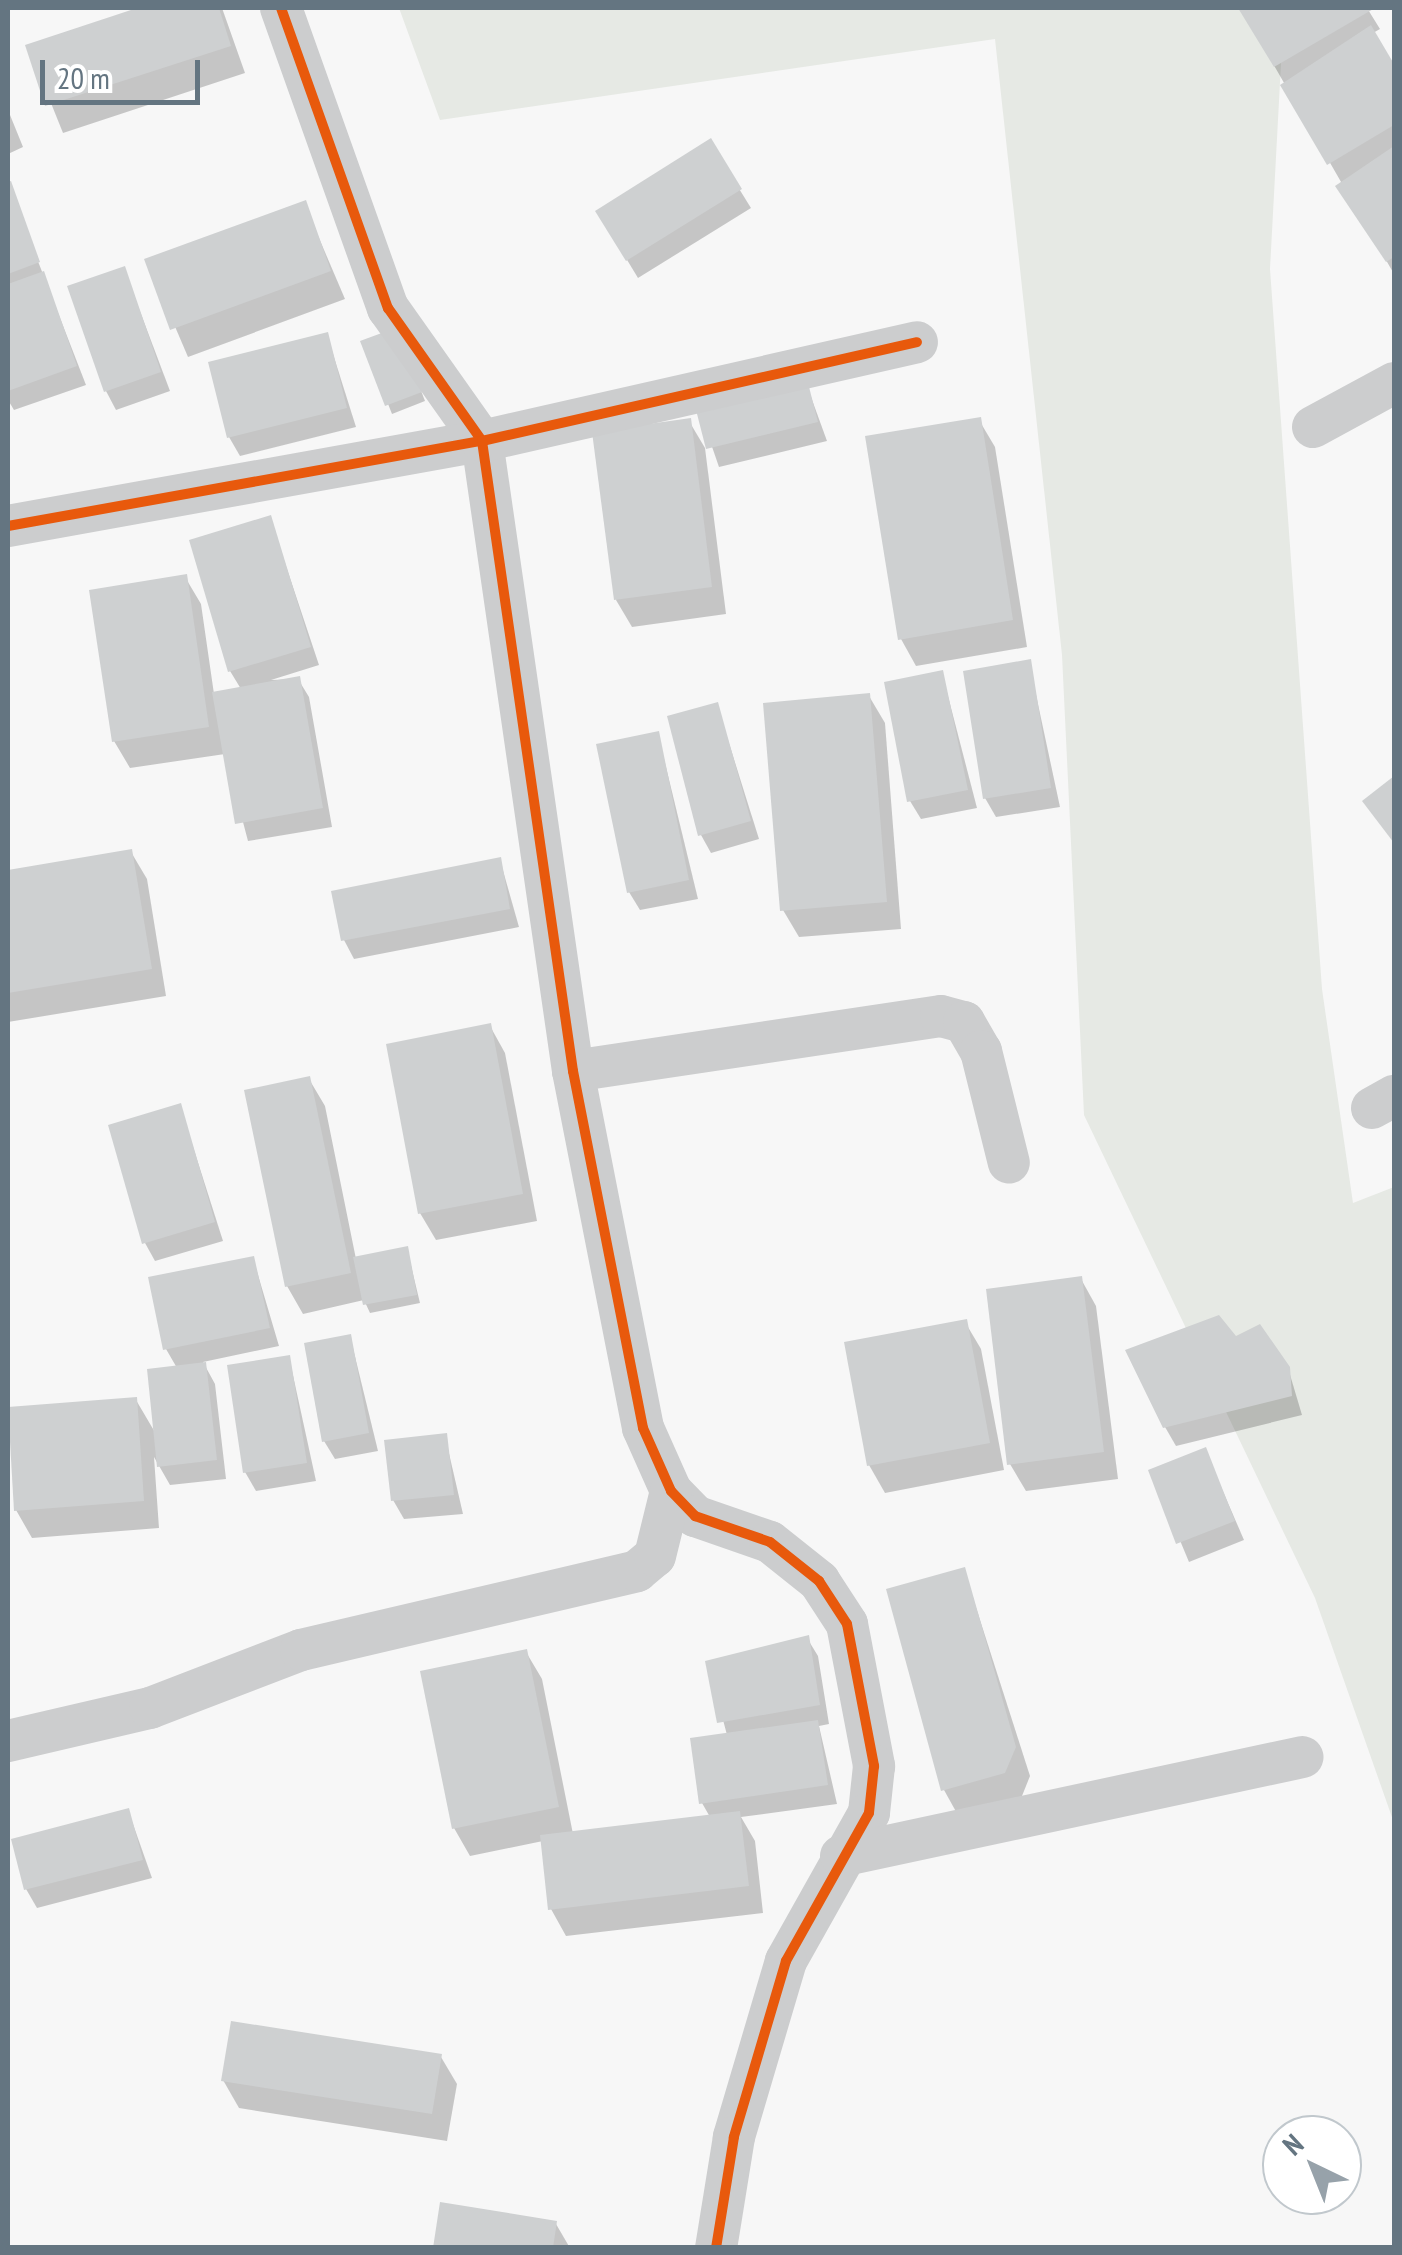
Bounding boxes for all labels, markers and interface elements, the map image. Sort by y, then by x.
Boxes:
scale bar [45,40,205,102]
text: 20 m [57,58,110,97]
north arrow [1262,2115,1362,2215]
text: N [1274,2125,1311,2163]

